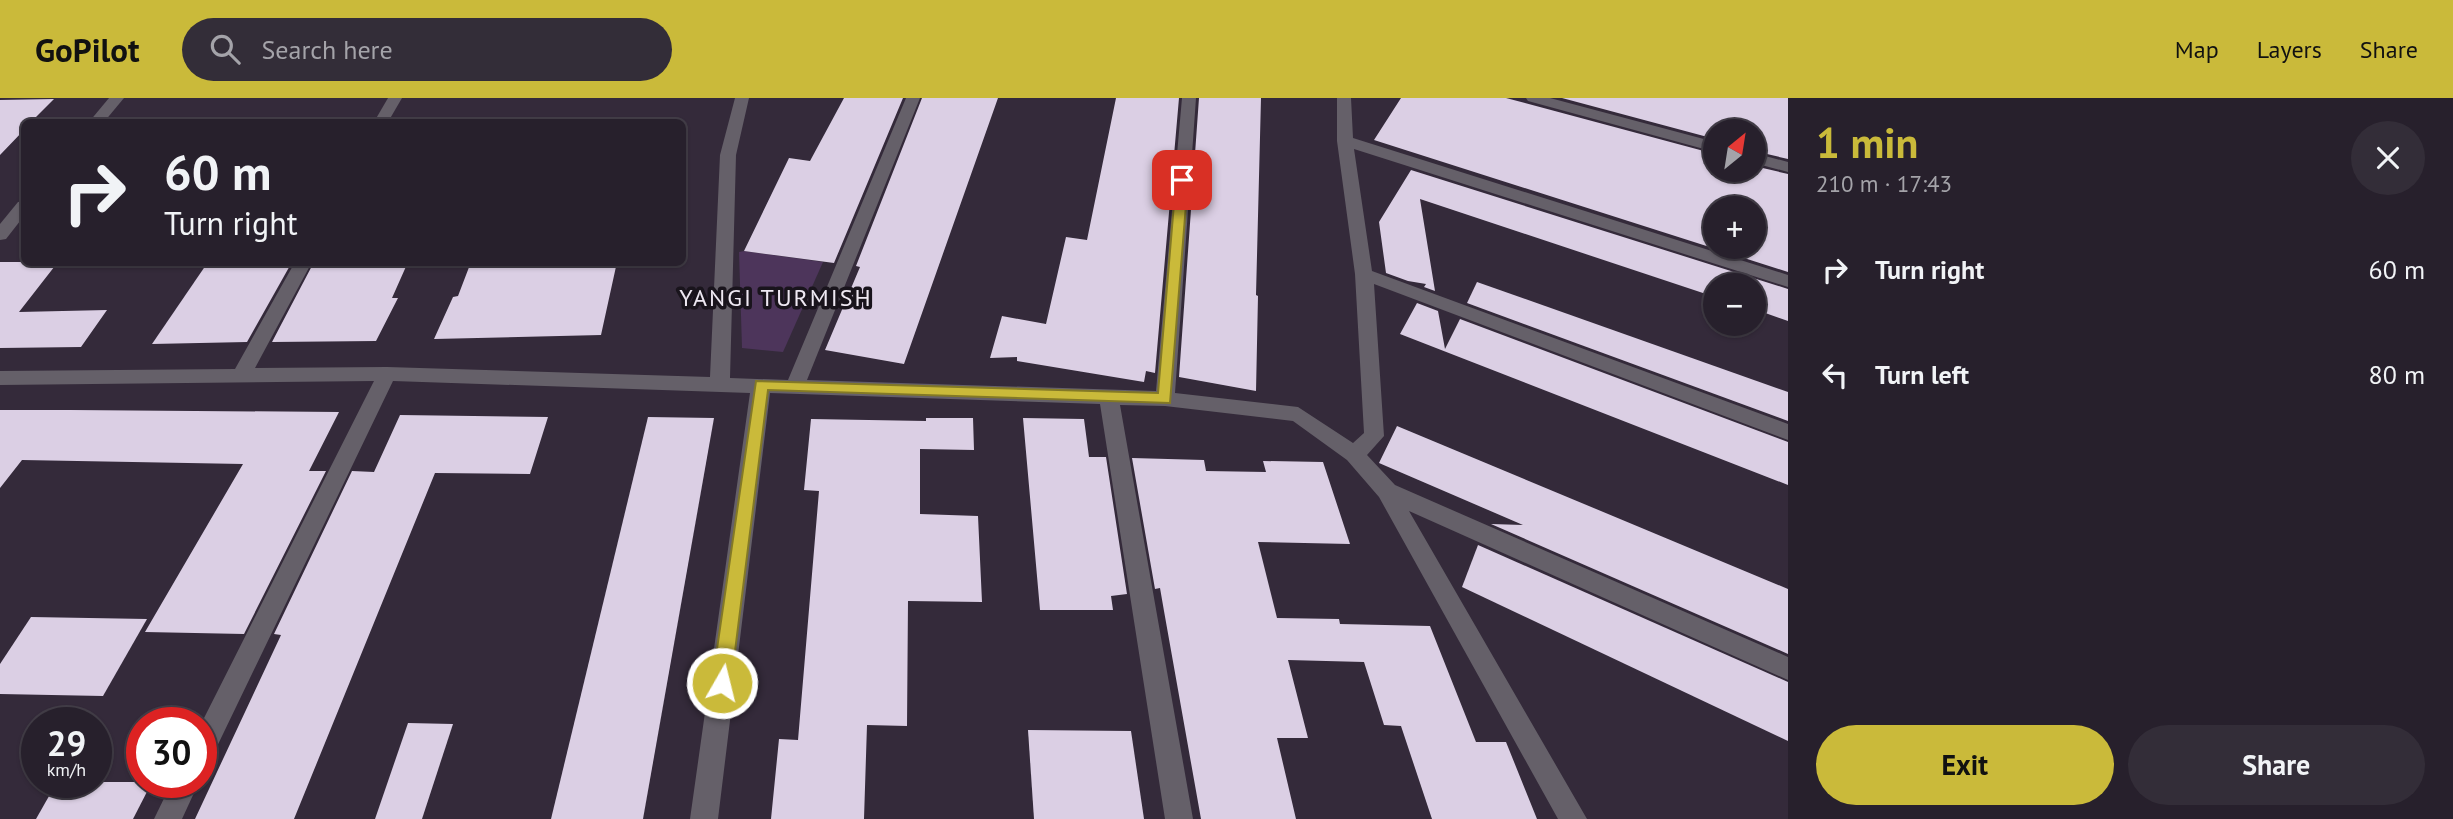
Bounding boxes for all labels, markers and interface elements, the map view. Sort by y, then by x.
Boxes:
search box [182,18,672,81]
text: GoPilot [35,28,140,71]
icon: search [206,30,244,68]
text: Search here [262,33,393,66]
text: Map [2175,34,2219,65]
text: Layers [2257,34,2322,65]
text: Share [2360,34,2418,65]
text: 1 min [1816,115,1918,170]
north arrow [1703,119,1766,182]
map controls [1703,119,1766,336]
button: close [2351,121,2425,195]
text: 60 m [164,140,271,204]
icon: right [49,147,140,238]
pin [1152,150,1212,210]
icon: arrive [1163,161,1201,199]
text: 210 m · 17:43 [1816,169,1952,198]
button: + [1703,196,1766,259]
text: Turn right [164,202,298,244]
icon: right [1816,251,1854,289]
text: Turn right [1875,253,1984,286]
text: 60 m [2369,253,2425,286]
button: − [1703,273,1766,336]
district label: YANGI TURMISH [679,282,873,313]
icon: left [1816,356,1854,394]
text: Turn left [1875,358,1969,391]
text: 80 m [2369,358,2425,391]
position arrow [685,646,759,720]
speed limit sign: 30 [126,707,217,798]
text: 29 [47,720,86,766]
button: Exit [1816,725,2114,805]
button: Share [2128,725,2425,805]
text: km/h [47,758,86,781]

